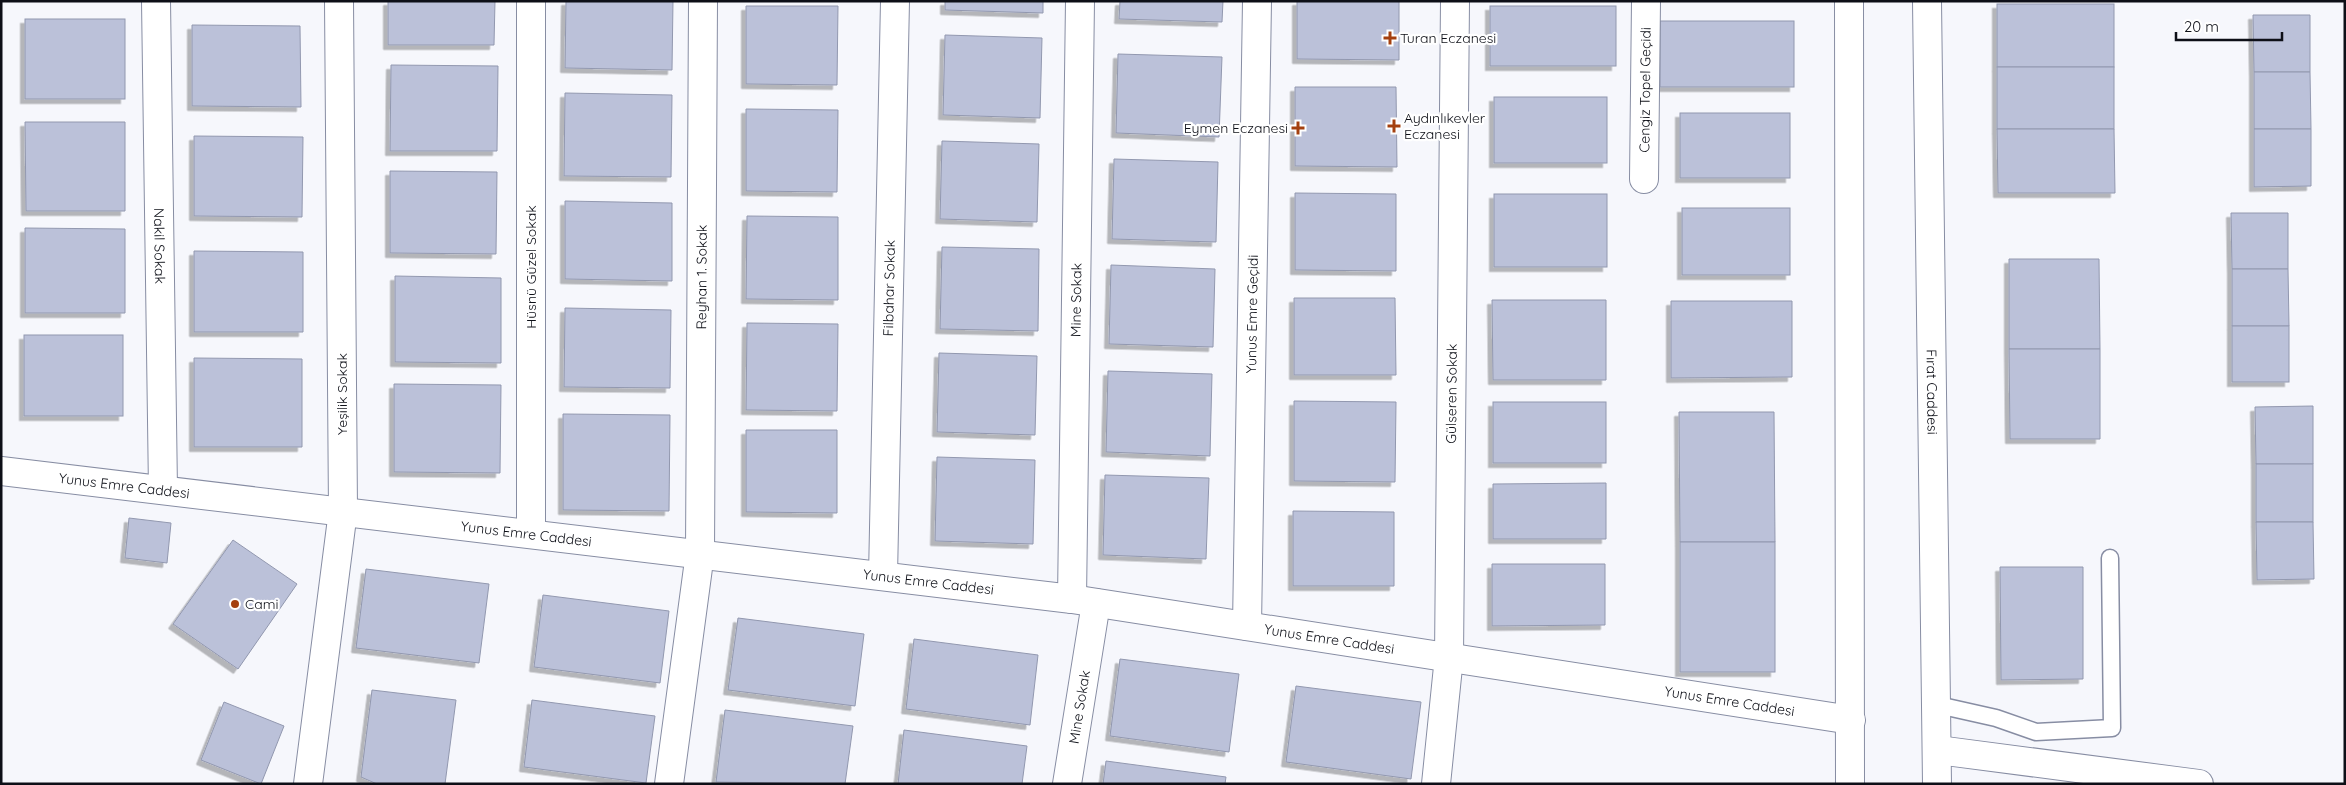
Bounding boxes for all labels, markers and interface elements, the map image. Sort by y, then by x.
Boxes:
scale bar [2176,10,2282,42]
text: 20 m [2184,17,2219,36]
street label: Cengiz Topel Geçidi [1635,27,1655,153]
place label: Turan Eczanesi [1400,29,1496,47]
marker: Turan Eczanesi [1384,32,1396,44]
place label: Aydınlıkevler Eczanesi [1404,109,1486,143]
place label: Eymen Eczanesi [1184,119,1288,137]
marker: Aydınlıkevler Eczanesi [1388,120,1400,132]
marker: Eymen Eczanesi [1292,122,1304,134]
street label: Hüsnü Güzel Sokak [522,205,540,329]
street label: Nakil Sokak [150,208,169,284]
street label: Reyhan 1. Sokak [692,225,711,330]
street label: Filbahar Sokak [879,240,899,337]
street label: Yunus Emre Geçidi [1242,254,1262,374]
street label: Mine Sokak [1067,263,1085,337]
street label: Gülseren Sokak [1442,344,1461,444]
street label: Fırat Caddesi [1922,349,1942,435]
street label: Yeşilik Sokak [333,353,351,435]
street label: Yunus Emre Caddesi [58,469,191,502]
street label: Yunus Emre Caddesi [460,517,593,551]
street label: Yunus Emre Caddesi [862,565,995,599]
place label: Cami [245,595,278,613]
marker: Cami [229,598,241,610]
street label: Yunus Emre Caddesi [1263,620,1396,658]
street label: Mine Sokak [1065,669,1094,745]
street label: Yunus Emre Caddesi [1663,682,1796,720]

